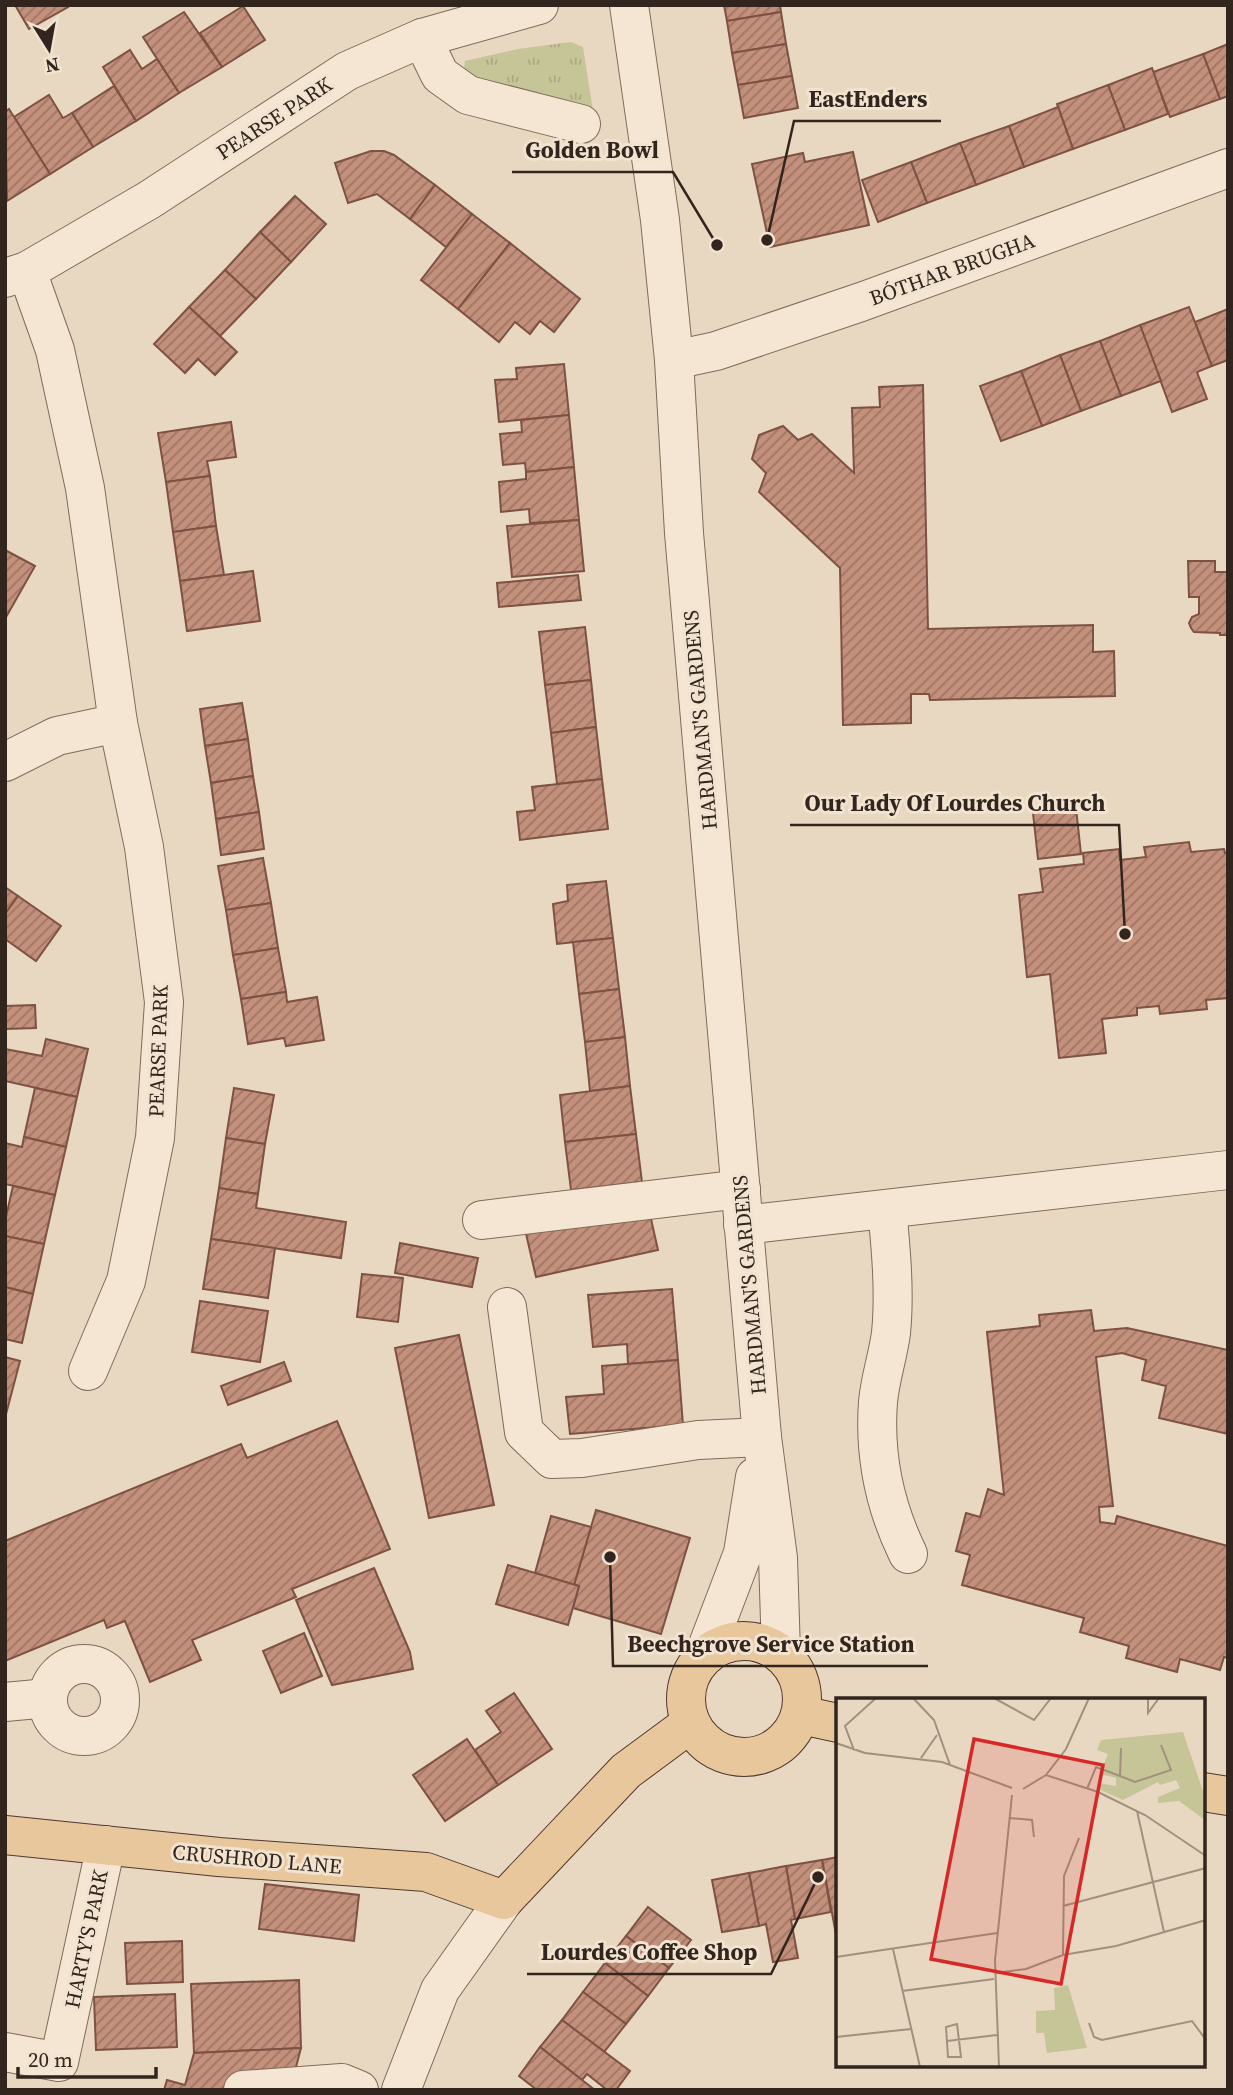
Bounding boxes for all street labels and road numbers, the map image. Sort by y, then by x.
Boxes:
street label: PEARSE PARK [210,70,338,166]
street label: BÓTHAR BRUGHA [865,226,1039,312]
street label: HARDMAN'S GARDENS [676,609,724,831]
street label: PEARSE PARK [141,984,175,1118]
street label: HARDMAN'S GARDENS [725,1174,773,1396]
street label: CRUSHROD LANE [171,1837,343,1881]
street label: HARTY'S PARK [57,1867,115,2011]

